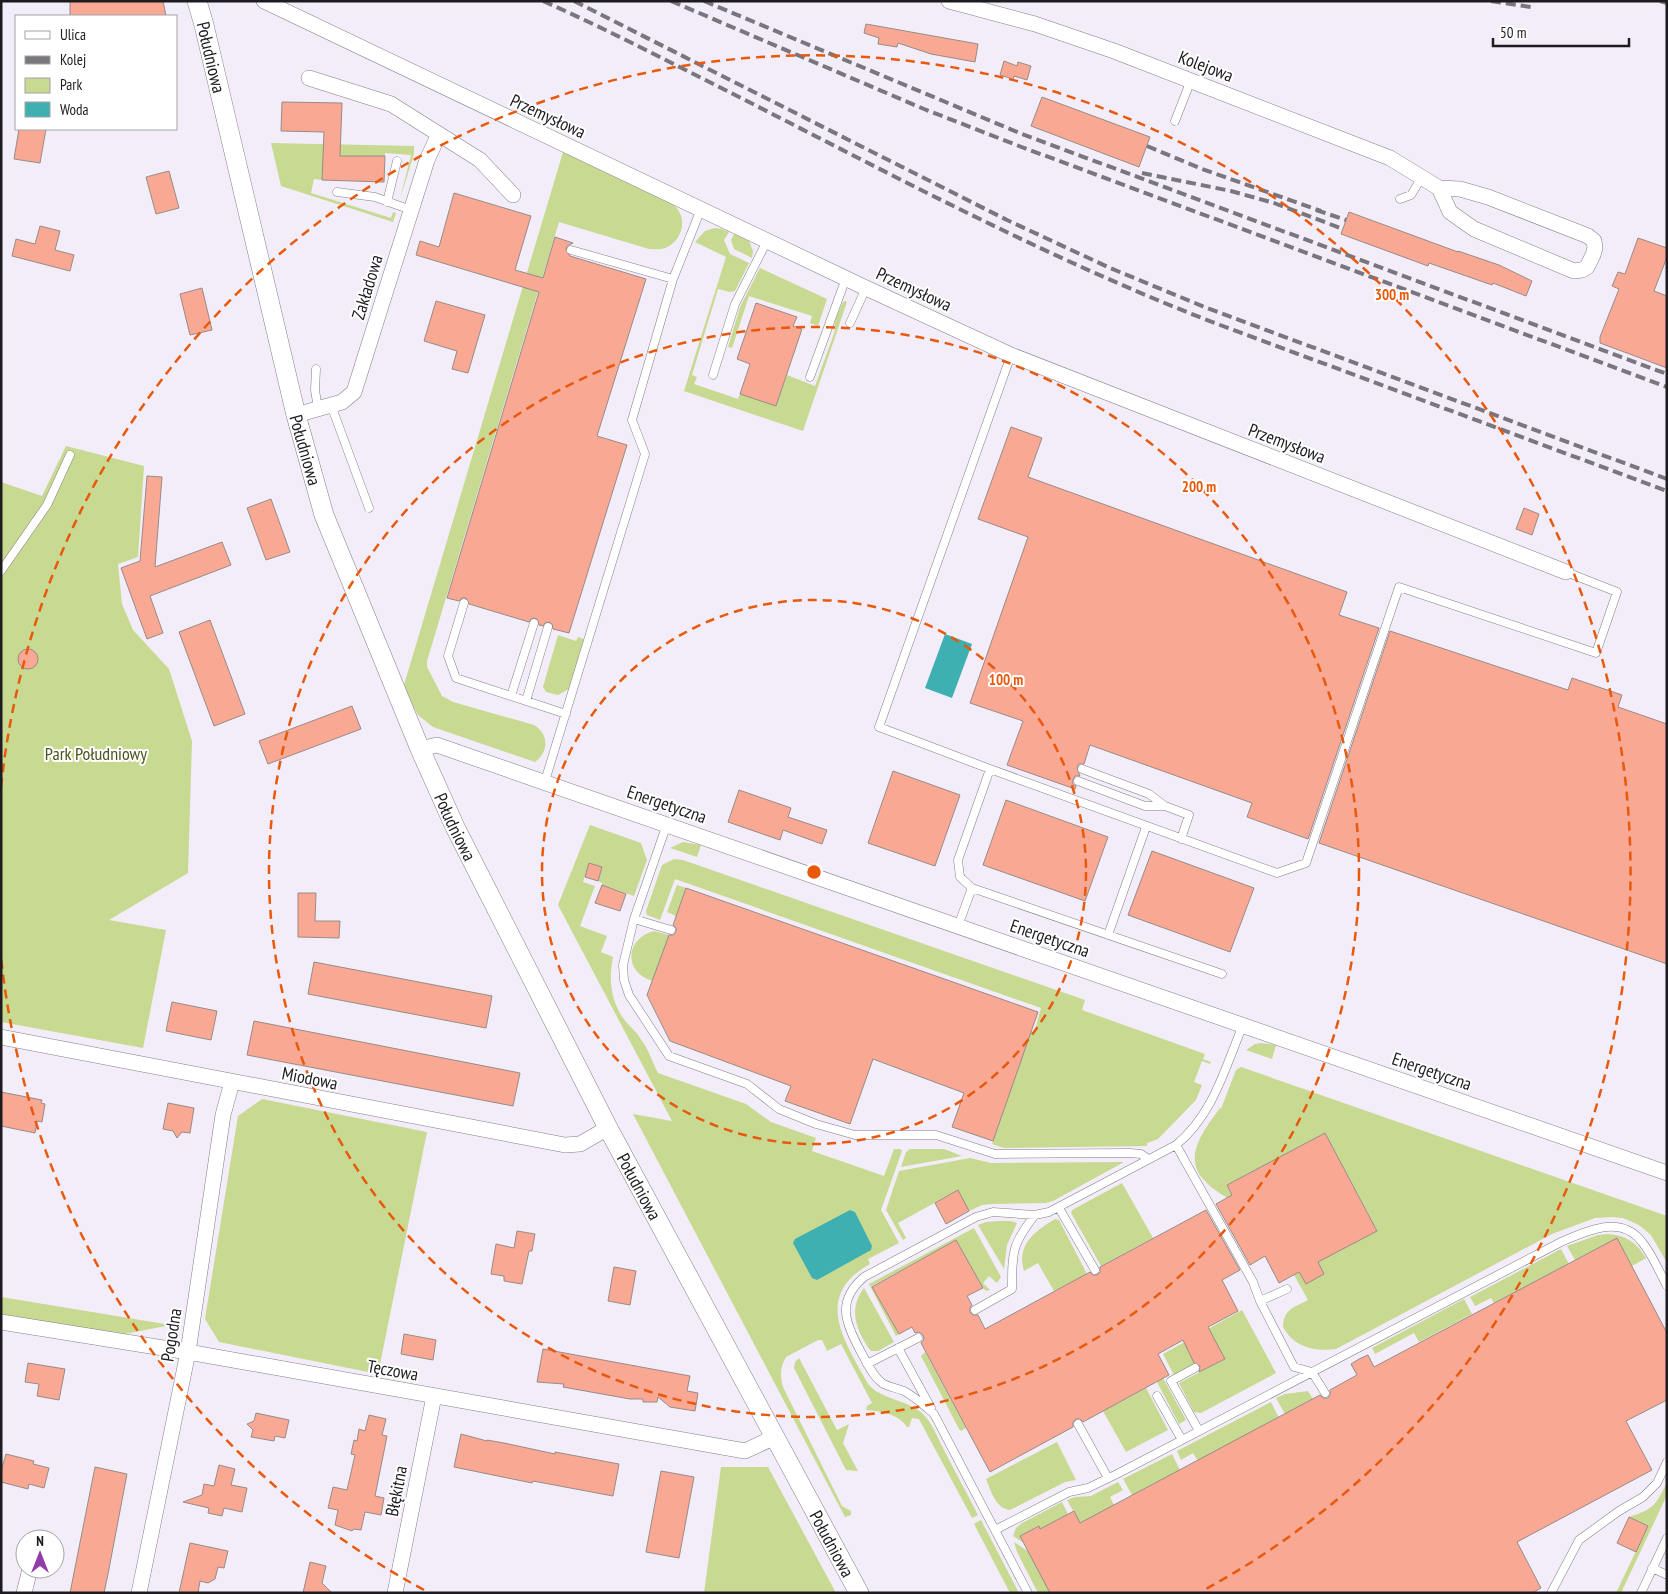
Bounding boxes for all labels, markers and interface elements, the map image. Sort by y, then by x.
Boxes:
legend [15,15,178,130]
scale bar [1493,15,1629,47]
street label: Południowa [192,19,231,95]
text: 50 m [1500,23,1526,42]
text: Ulica [60,25,86,44]
street label: Kolejowa [1175,45,1237,87]
text: Kolej [60,50,86,69]
text: Park [60,75,82,94]
street label: Przemysłowa [507,89,589,143]
text: Woda [60,100,89,119]
street label: Zakładowa [346,252,388,322]
street label: Przemysłowa [873,262,955,316]
text: 300 m [1375,285,1409,304]
street label: Południowa [285,412,327,488]
street label: Przemysłowa [1245,418,1329,468]
text: 200 m [1182,477,1216,496]
text: 100 m [989,670,1023,689]
park label: Park Południowy [45,742,147,765]
street label: Energetyczna [624,780,710,828]
street label: Południowa [430,789,482,865]
centre of rings [805,863,823,881]
street label: Energetyczna [1007,914,1093,962]
street label: Energetyczna [1389,1047,1475,1095]
street label: Miodowa [280,1061,340,1095]
street label: Południowa [612,1149,667,1224]
street label: Pogodna [155,1307,187,1363]
street label: Tęczowa [366,1354,420,1386]
street label: Błękitna [380,1464,412,1518]
street label: Południowa [805,1506,860,1581]
north arrow [15,1529,65,1579]
text: N [36,1532,44,1550]

